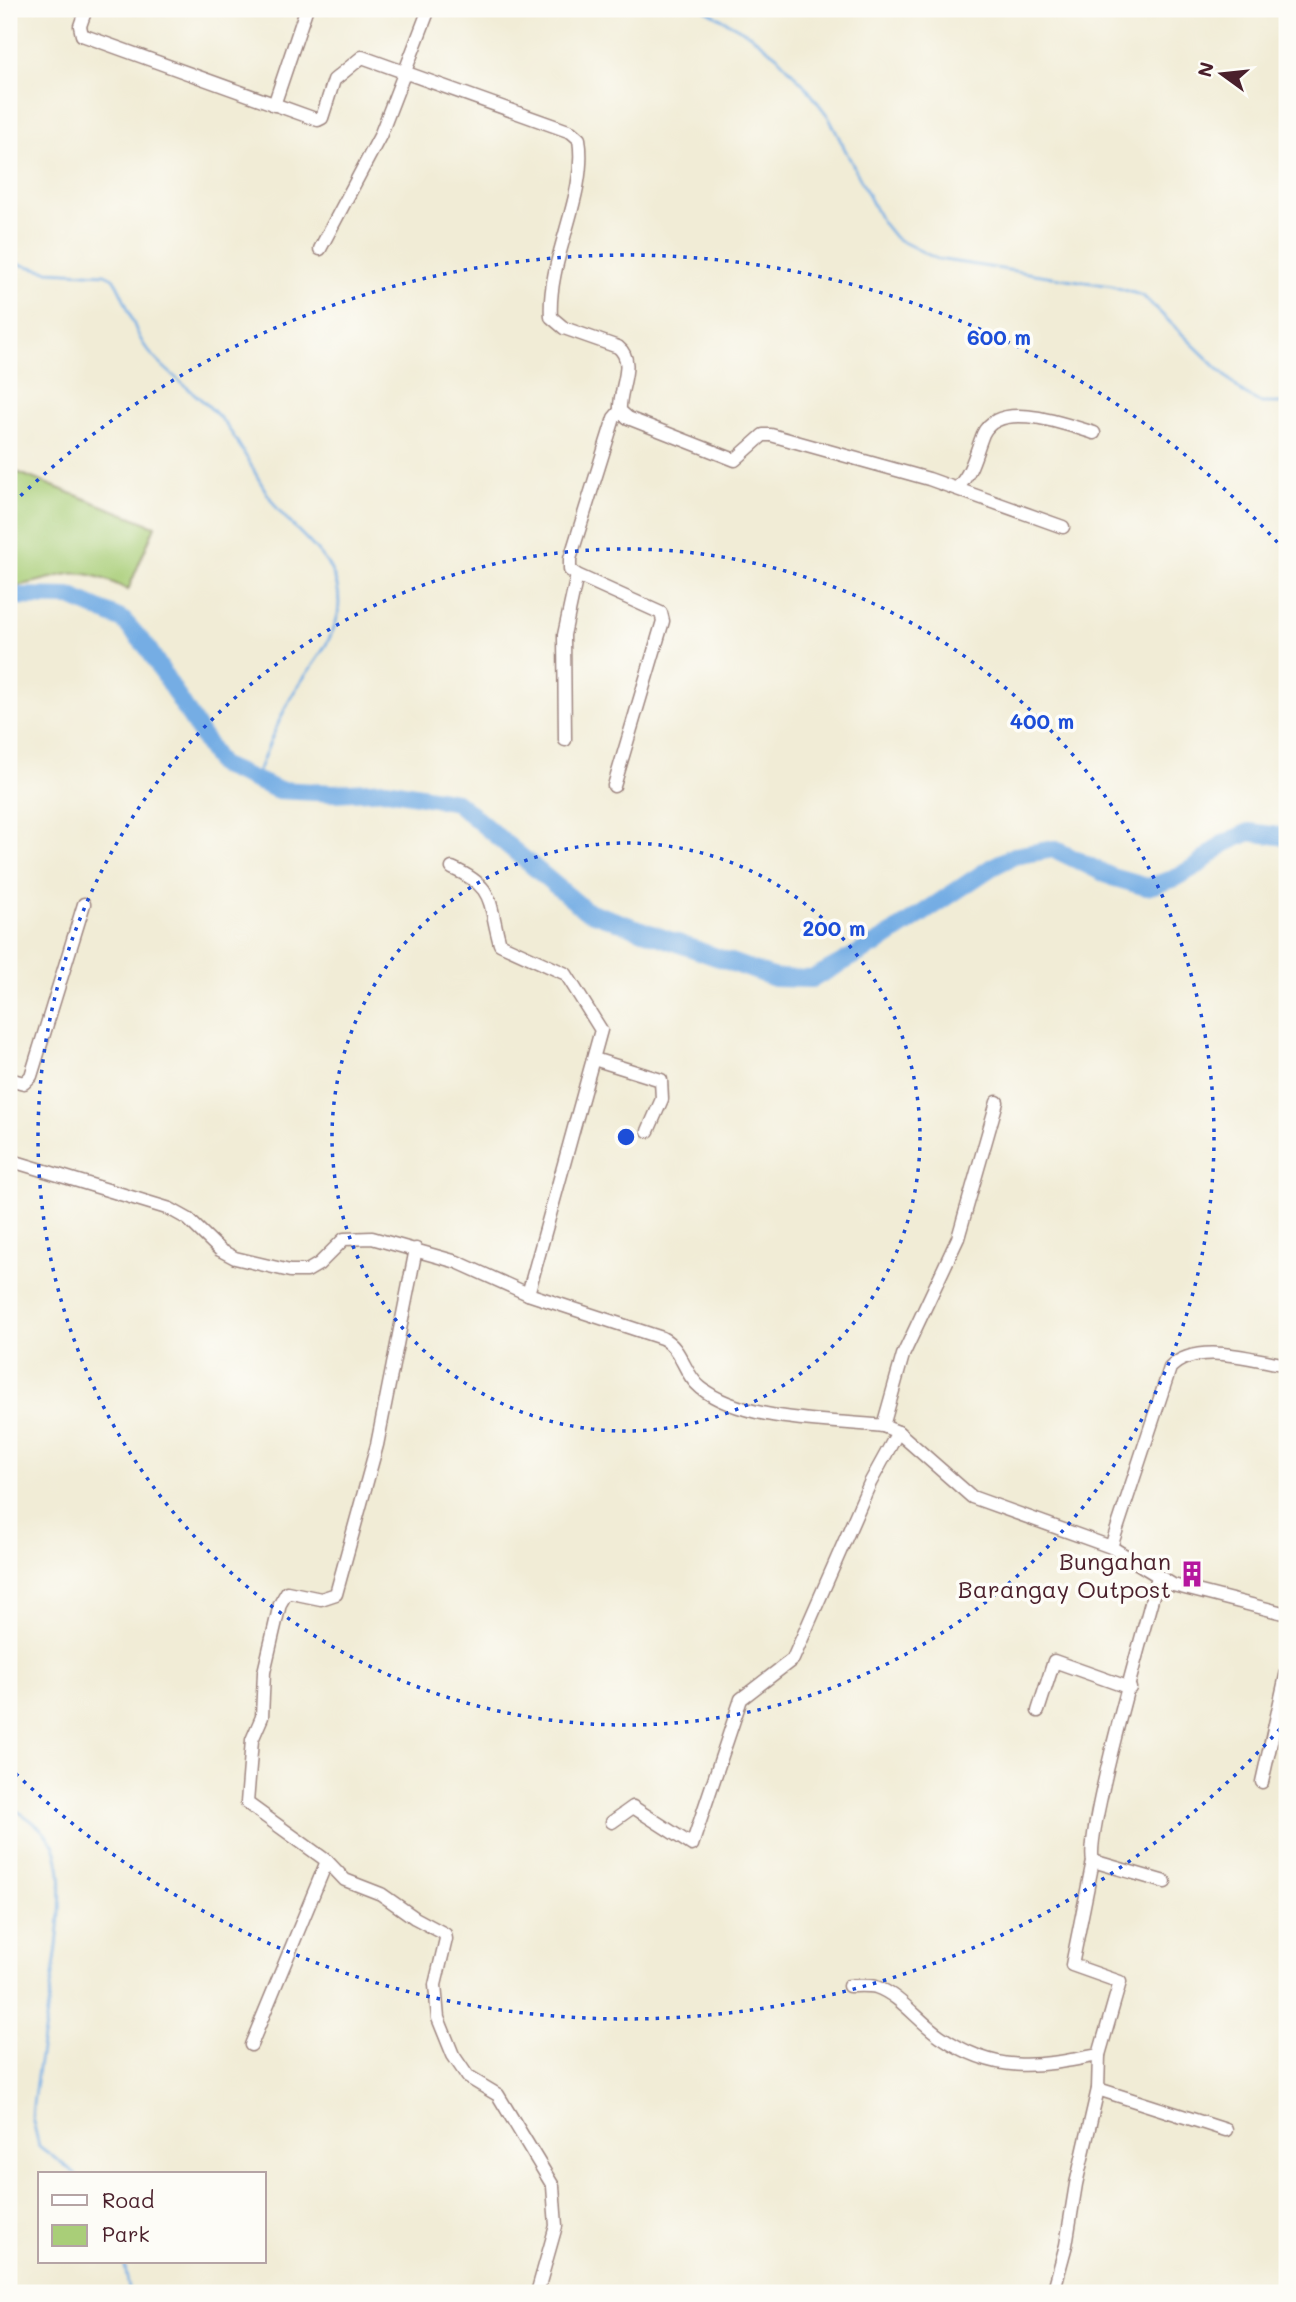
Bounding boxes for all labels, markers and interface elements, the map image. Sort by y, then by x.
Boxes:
north arrow [1188,38,1258,108]
text: N [1191,59,1219,80]
text: 600 m [967,323,1031,350]
text: 400 m [1010,707,1074,734]
text: 200 m [803,914,865,941]
centre of rings [614,1125,638,1149]
place label: Bungahan Barangay Outpost [958,1545,1171,1604]
building icon: Bungahan Barangay Outpost [1177,1559,1207,1589]
legend [38,2172,266,2264]
text: Road [102,2186,154,2213]
text: Park [102,2220,150,2247]

